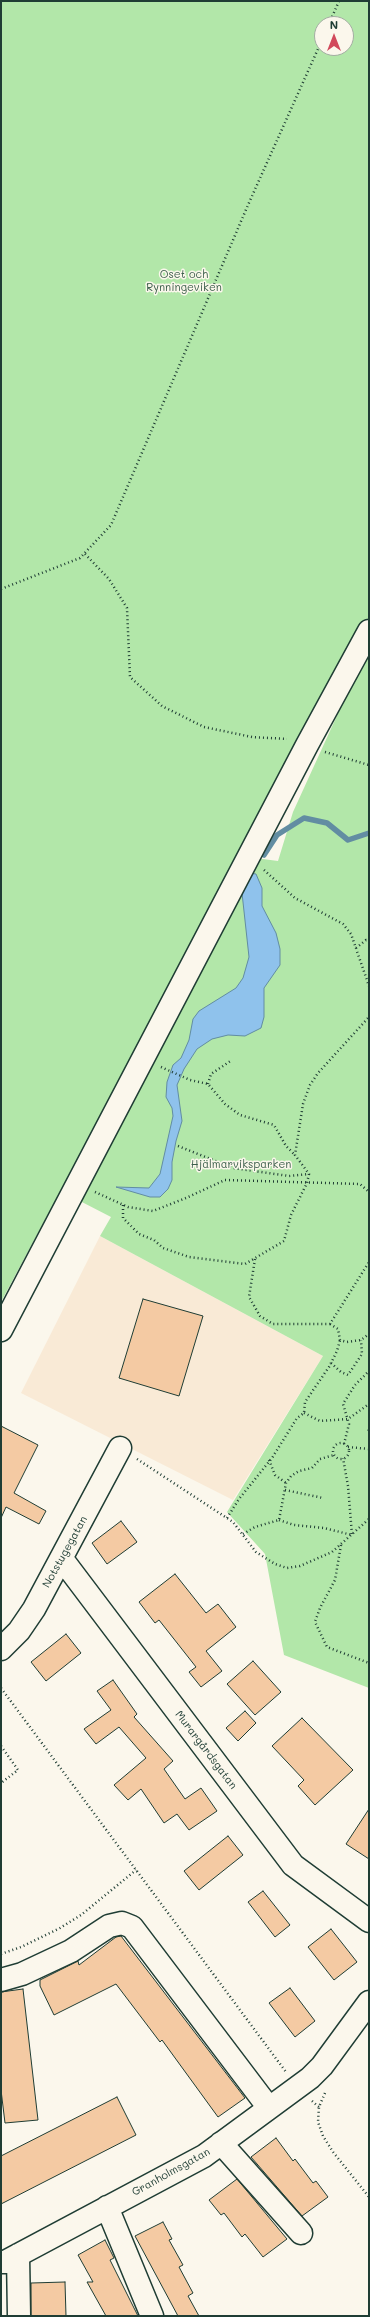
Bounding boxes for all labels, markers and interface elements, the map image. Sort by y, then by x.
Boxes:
north arrow [314,16,354,56]
text: N [330,17,338,32]
park label: Oset och Rynningeviken [146,268,222,294]
park label: Hjälmarviksparken [191,1158,291,1172]
street label: Notstugegatan [40,1514,90,1590]
street label: Murargårdsgatan [172,1708,240,1792]
street label: Granholmsgatan [130,2145,212,2199]

